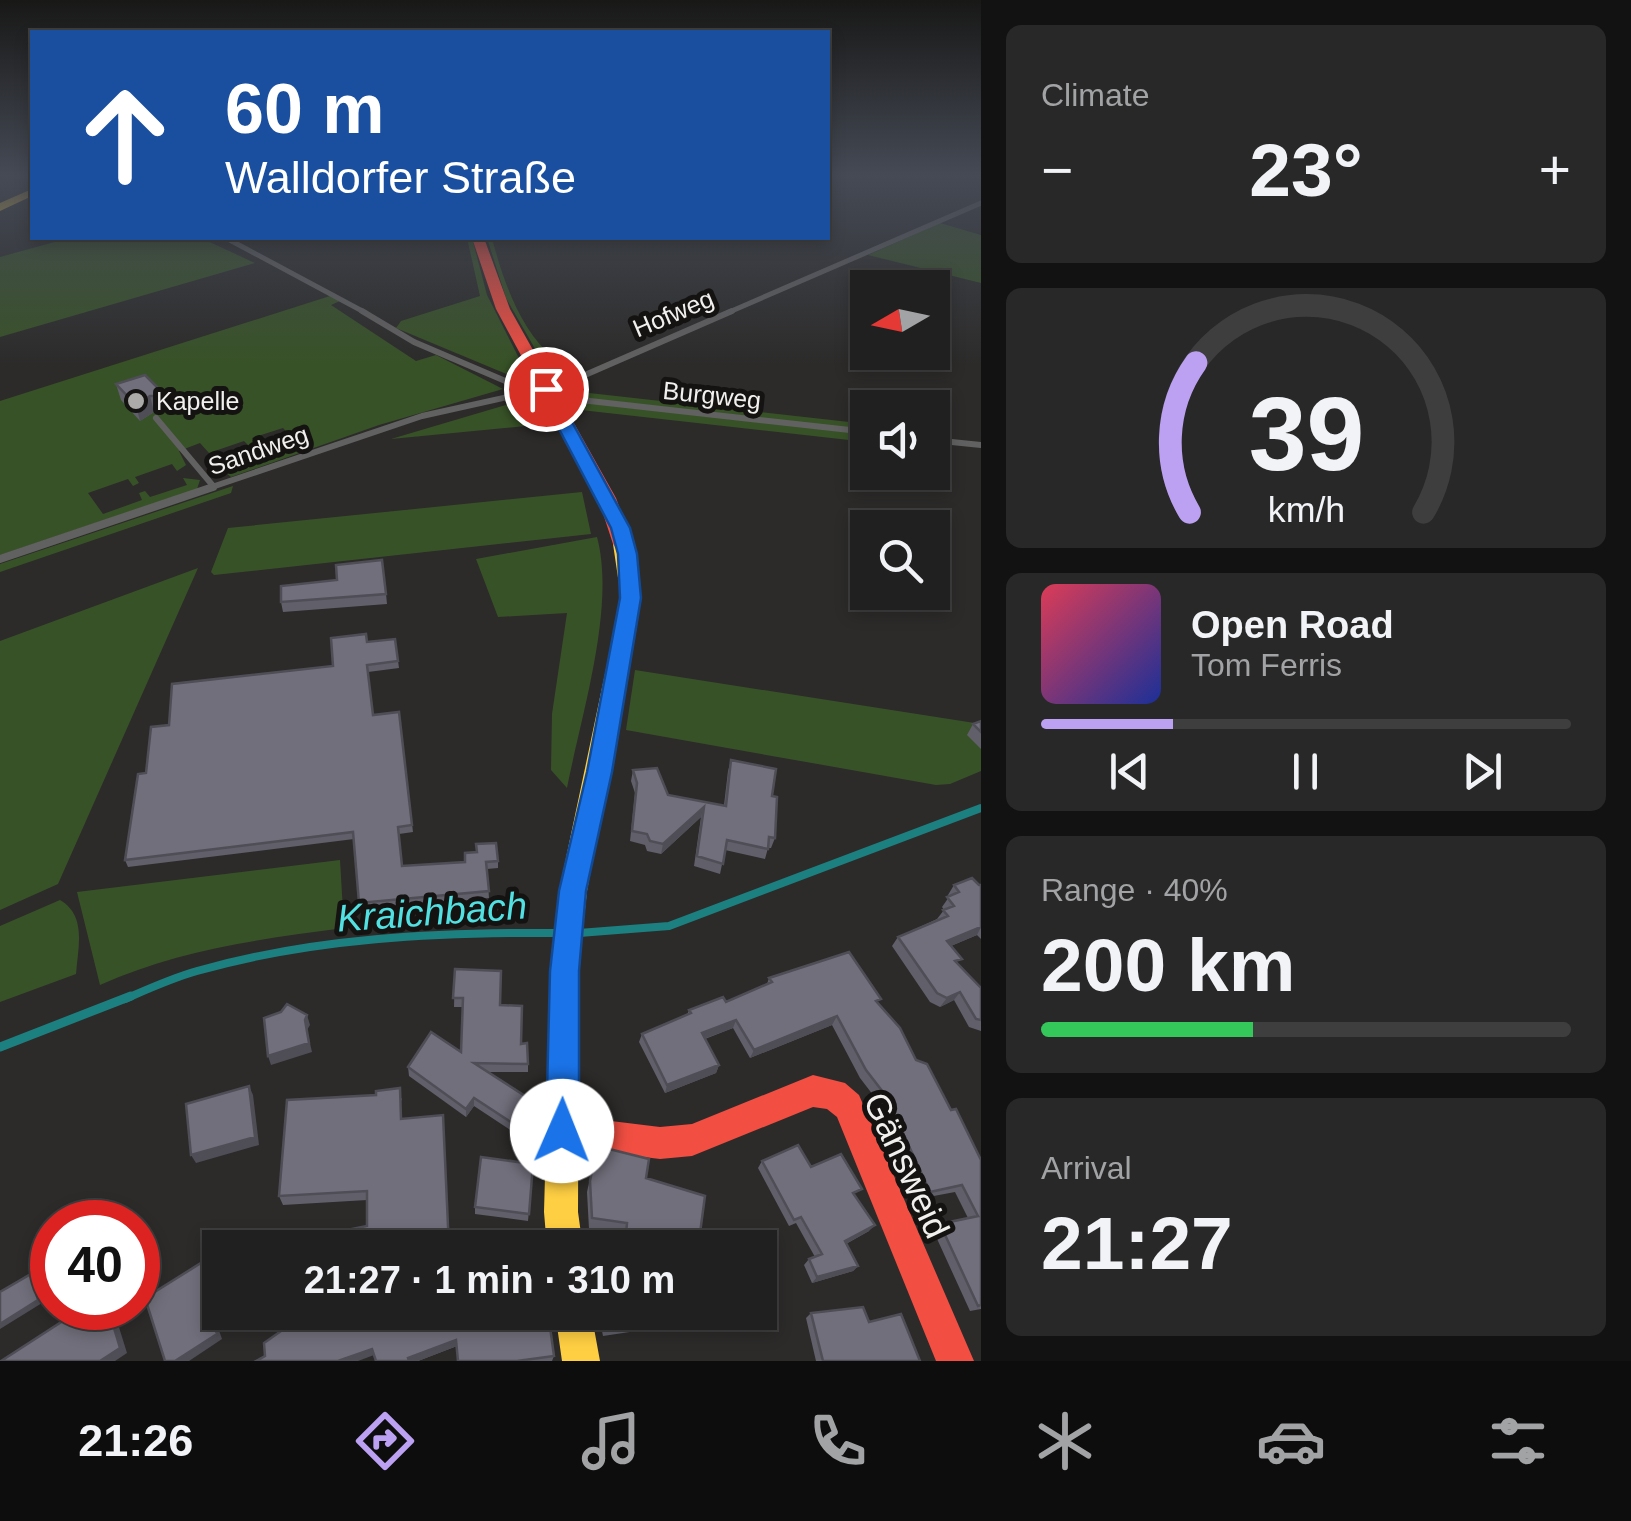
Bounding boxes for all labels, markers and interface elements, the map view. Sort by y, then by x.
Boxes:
icon: ahead [60,70,190,200]
text: 60 m [225,70,385,148]
text: Climate [1041,77,1149,113]
text: 23° [1249,128,1363,212]
text: − [1041,139,1073,201]
text: + [1539,139,1571,201]
text: Walldorfer Straße [225,152,576,203]
north arrow [850,270,950,370]
map controls [850,270,950,610]
street label: Hofweg [629,284,717,342]
pin [504,347,589,432]
icon: arrive [519,362,574,417]
street label: Burgweg [661,376,763,414]
text: 39 [1248,376,1364,492]
place label: Kapelle [156,387,239,415]
marker: Kapelle [125,390,147,412]
button: sound [850,390,950,490]
street label: Sandweg [204,420,312,480]
text: km/h [1267,490,1345,530]
button: search [850,510,950,610]
text: Open Road [1191,604,1394,646]
text: Tom Ferris [1191,647,1342,683]
icon: previous [1102,744,1157,799]
icon: pause [1278,744,1333,799]
icon: next [1455,744,1510,799]
text: Range · 40% [1041,872,1228,908]
water label: Kraichbach [336,884,528,940]
text: 200 km [1041,923,1295,1007]
position arrow [510,1079,614,1183]
street label: Gänsweid [856,1086,958,1244]
text: Arrival [1041,1150,1132,1186]
speed limit sign: 40 [30,1200,160,1330]
text: 21:27 [1041,1201,1233,1285]
text: 21:27 · 1 min · 310 m [304,1259,675,1301]
icon: directions [350,1406,420,1476]
icon: music [576,1406,646,1476]
icon: phone [803,1406,873,1476]
icon: climate [1030,1406,1100,1476]
icon: car [1256,1406,1326,1476]
icon: filters [1483,1406,1553,1476]
text: 21:26 [78,1415,193,1466]

